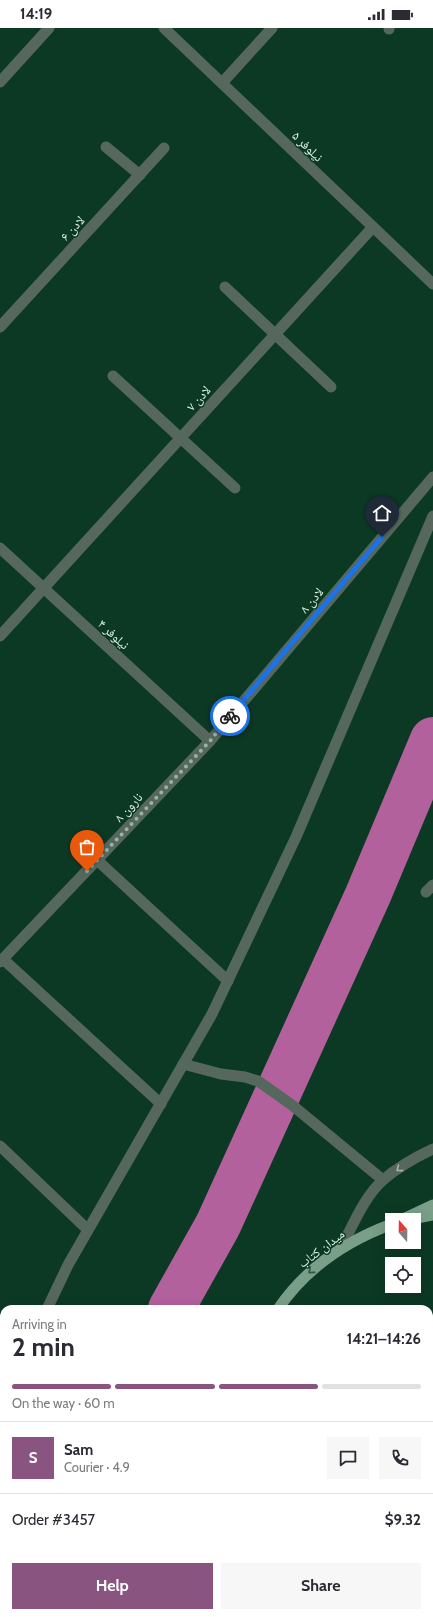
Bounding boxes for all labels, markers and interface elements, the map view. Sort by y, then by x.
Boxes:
text: 14:19 [20,5,52,23]
street label: نیلوفر ۵ [288,127,327,165]
street label: لادن ۶ [56,212,88,245]
street label: لادن ۷ [183,382,214,415]
pin [365,496,399,537]
icon: home [371,502,393,524]
street label: لادن ۸ [296,584,327,617]
street label: نیلوفر ۴ [94,616,133,653]
courier [210,696,250,736]
icon: bike [219,705,241,727]
street label: نارون ۸ [110,789,146,826]
pin [70,830,104,871]
icon: bag [76,836,98,858]
one-way arrow [397,1164,404,1171]
north arrow [385,1213,421,1249]
map controls [385,1213,421,1293]
street label: میدان کتاب [295,1225,348,1271]
button: locate [385,1257,421,1293]
one-way arrow [308,1267,315,1274]
text: Arriving in [12,1316,67,1332]
text: 14:21–14:26 [347,1330,421,1348]
text: 2 min [12,1331,75,1363]
text: On the way · 60 m [12,1395,115,1411]
button: chat [327,1437,369,1479]
button: phone [379,1437,421,1479]
text: Sam [64,1441,93,1459]
text: S [29,1449,37,1467]
text: Courier · 4.9 [64,1459,130,1475]
text: Order #3457 [12,1511,95,1529]
text: $9.32 [385,1511,421,1529]
button: Help [12,1563,213,1609]
button: Share [221,1563,421,1609]

